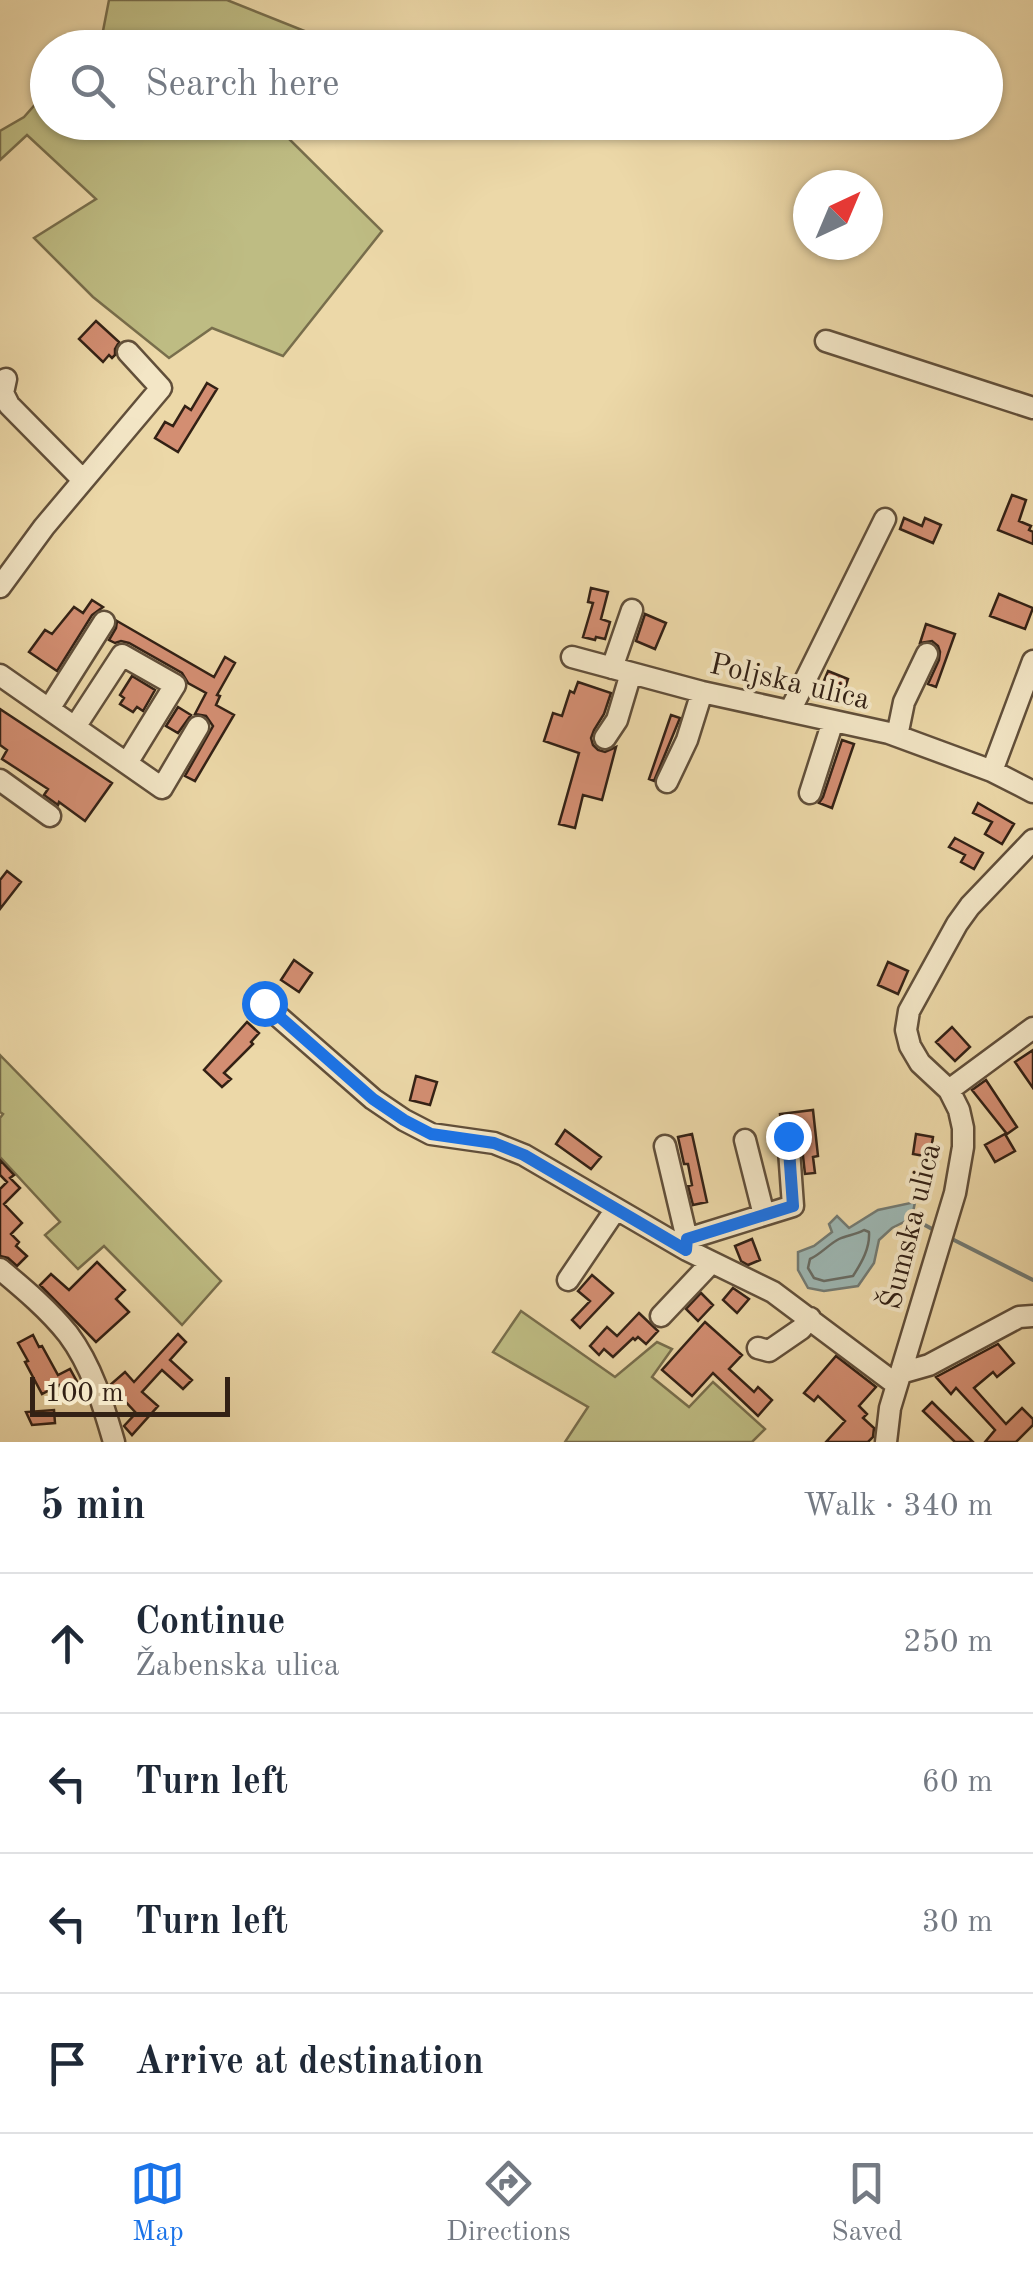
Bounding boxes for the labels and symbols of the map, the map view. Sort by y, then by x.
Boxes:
north arrow [793,170,883,260]
street label: Poljska ulica [707,650,873,716]
route start [242,981,288,1027]
route end [766,1114,812,1160]
street label: Šumska ulica [872,1139,947,1313]
scale bar [30,1372,230,1416]

